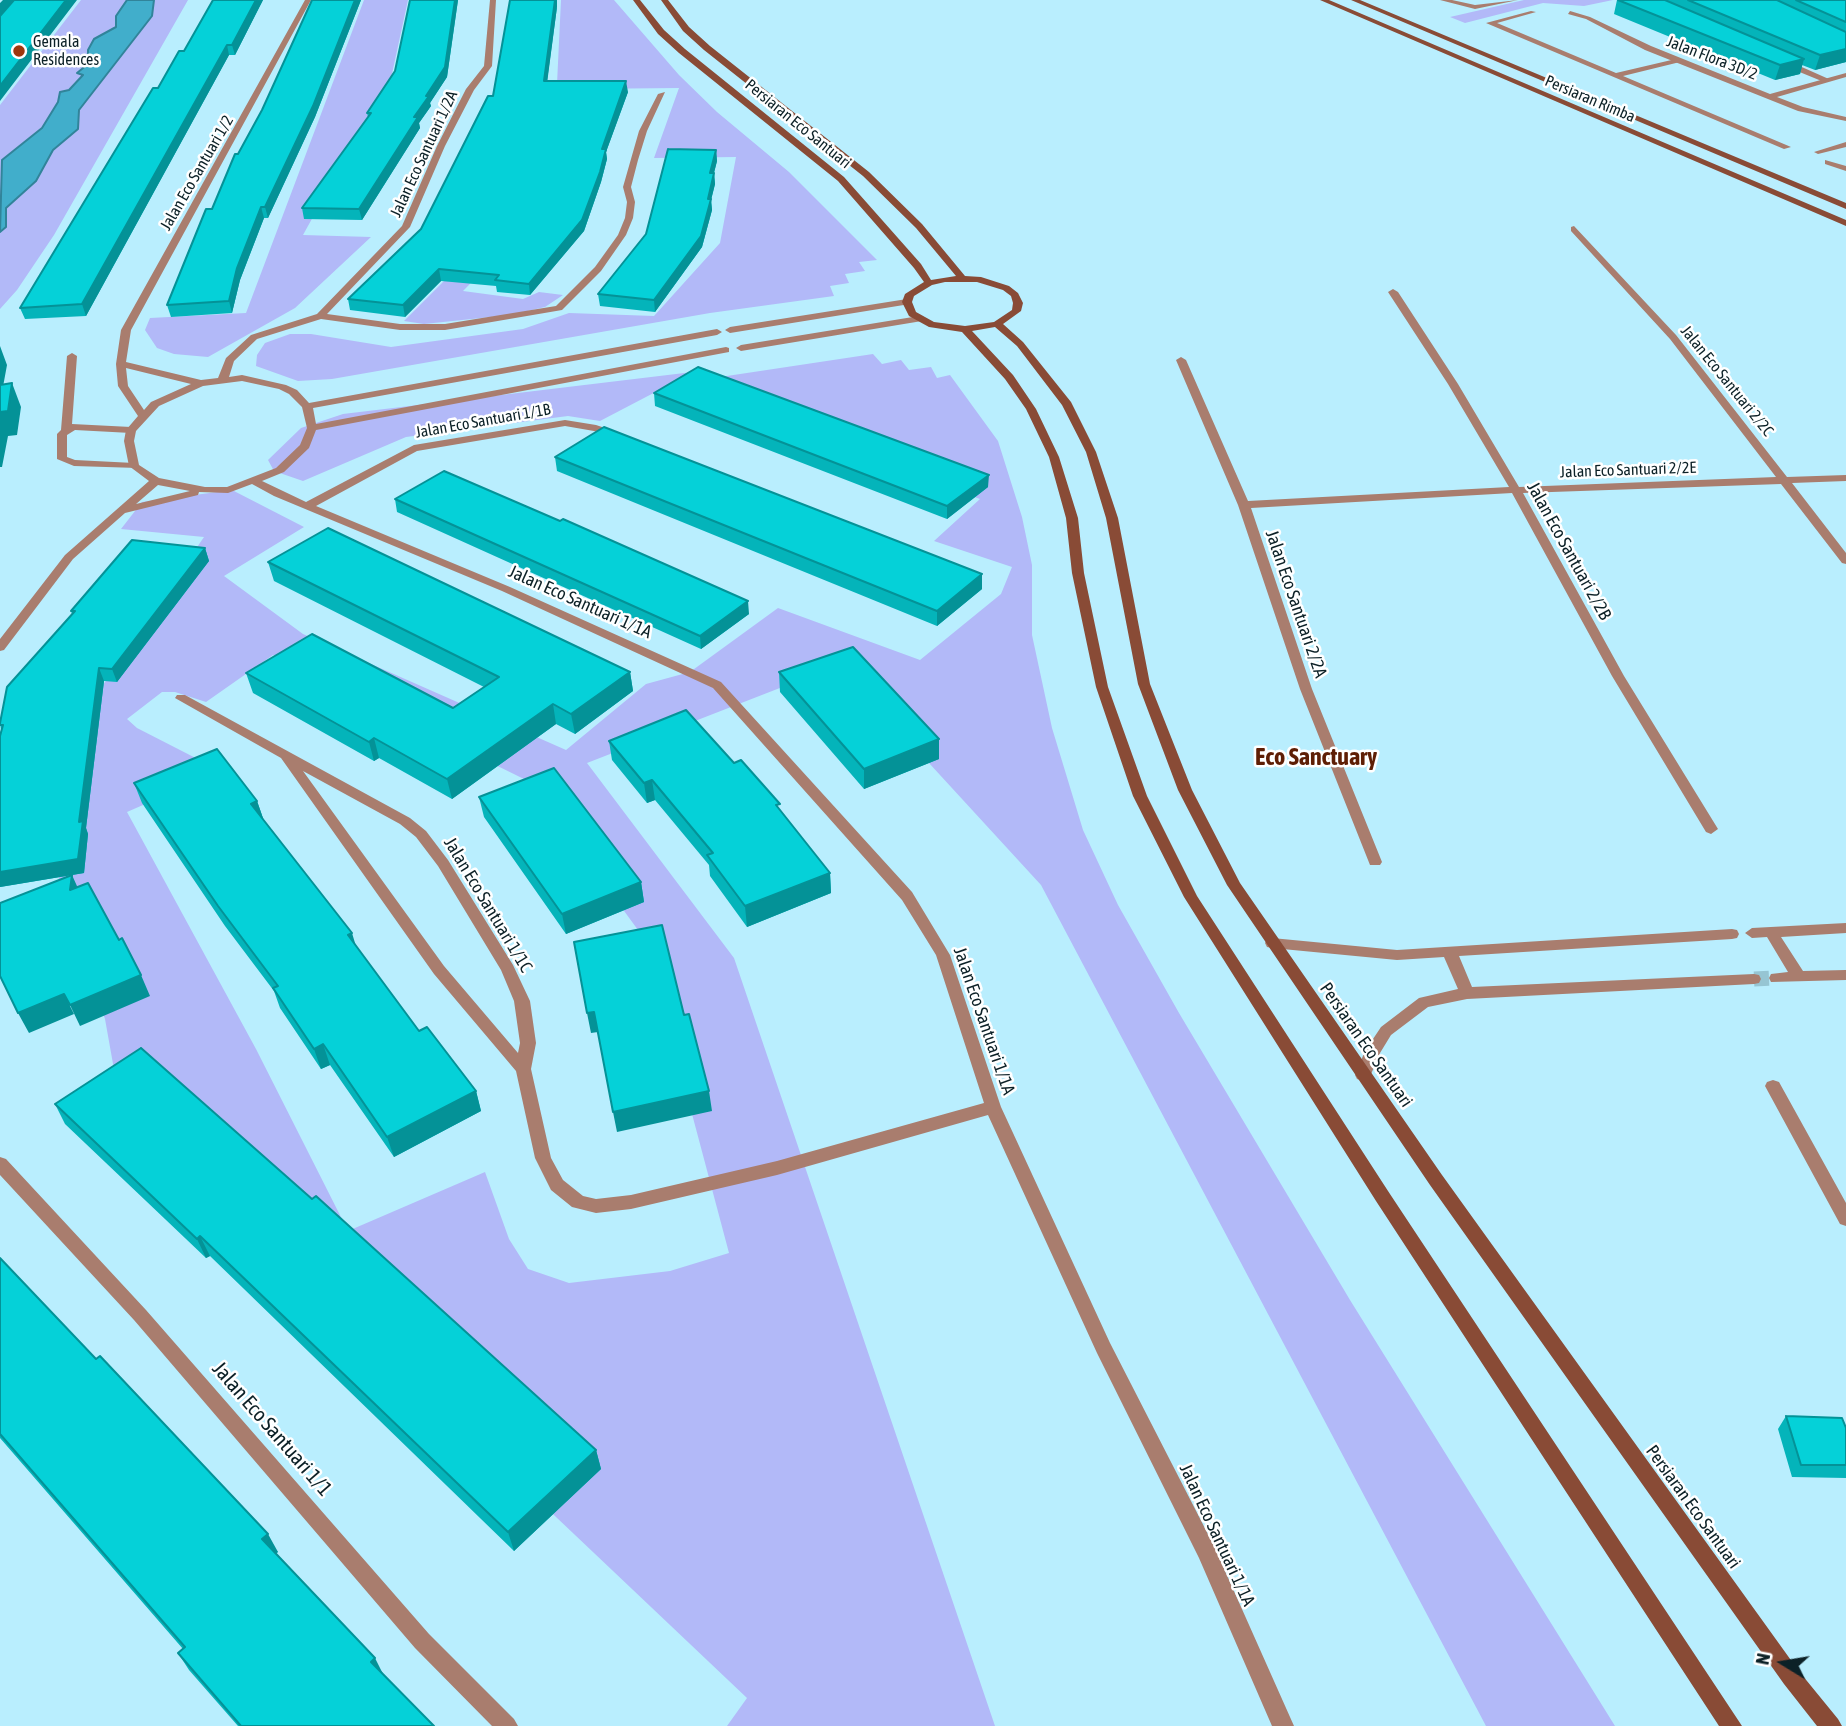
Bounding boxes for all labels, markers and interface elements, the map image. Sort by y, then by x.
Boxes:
place label: Gemala Residences [33,32,99,70]
street label: Jalan Flora 3D/2 [1664,32,1760,84]
marker: Gemala Residences [11,43,27,59]
street label: Persiaran Rimba [1542,71,1638,127]
street label: Persiaran Eco Santuari [741,75,855,173]
street label: Jalan Eco Santuari 1/2A [386,88,462,220]
street label: Jalan Eco Santuari 1/2 [156,112,238,234]
street label: Jalan Eco Santuari 2/2C [1677,322,1777,440]
street label: Jalan Eco Santuari 1/1B [414,400,552,442]
street label: Jalan Eco Santuari 2/2E [1560,458,1696,482]
street label: Jalan Eco Santuari 2/2B [1522,478,1616,624]
street label: Jalan Eco Santuari 2/2A [1261,528,1331,680]
street label: Jalan Eco Santuari 1/1A [505,561,655,643]
district label: Eco Sanctuary [1255,743,1377,771]
street label: Jalan Eco Santuari 1/1C [439,834,537,976]
street label: Jalan Eco Santuari 1/1A [949,945,1019,1097]
street label: Persiaran Eco Santuari [1315,979,1417,1111]
street label: Jalan Eco Santuari 1/1 [207,1357,337,1501]
street label: Persiaran Eco Santuari [1641,1441,1745,1573]
street label: Jalan Eco Santuari 1/1A [1175,1460,1259,1610]
north arrow [1748,1628,1818,1698]
text: N [1751,1651,1774,1667]

